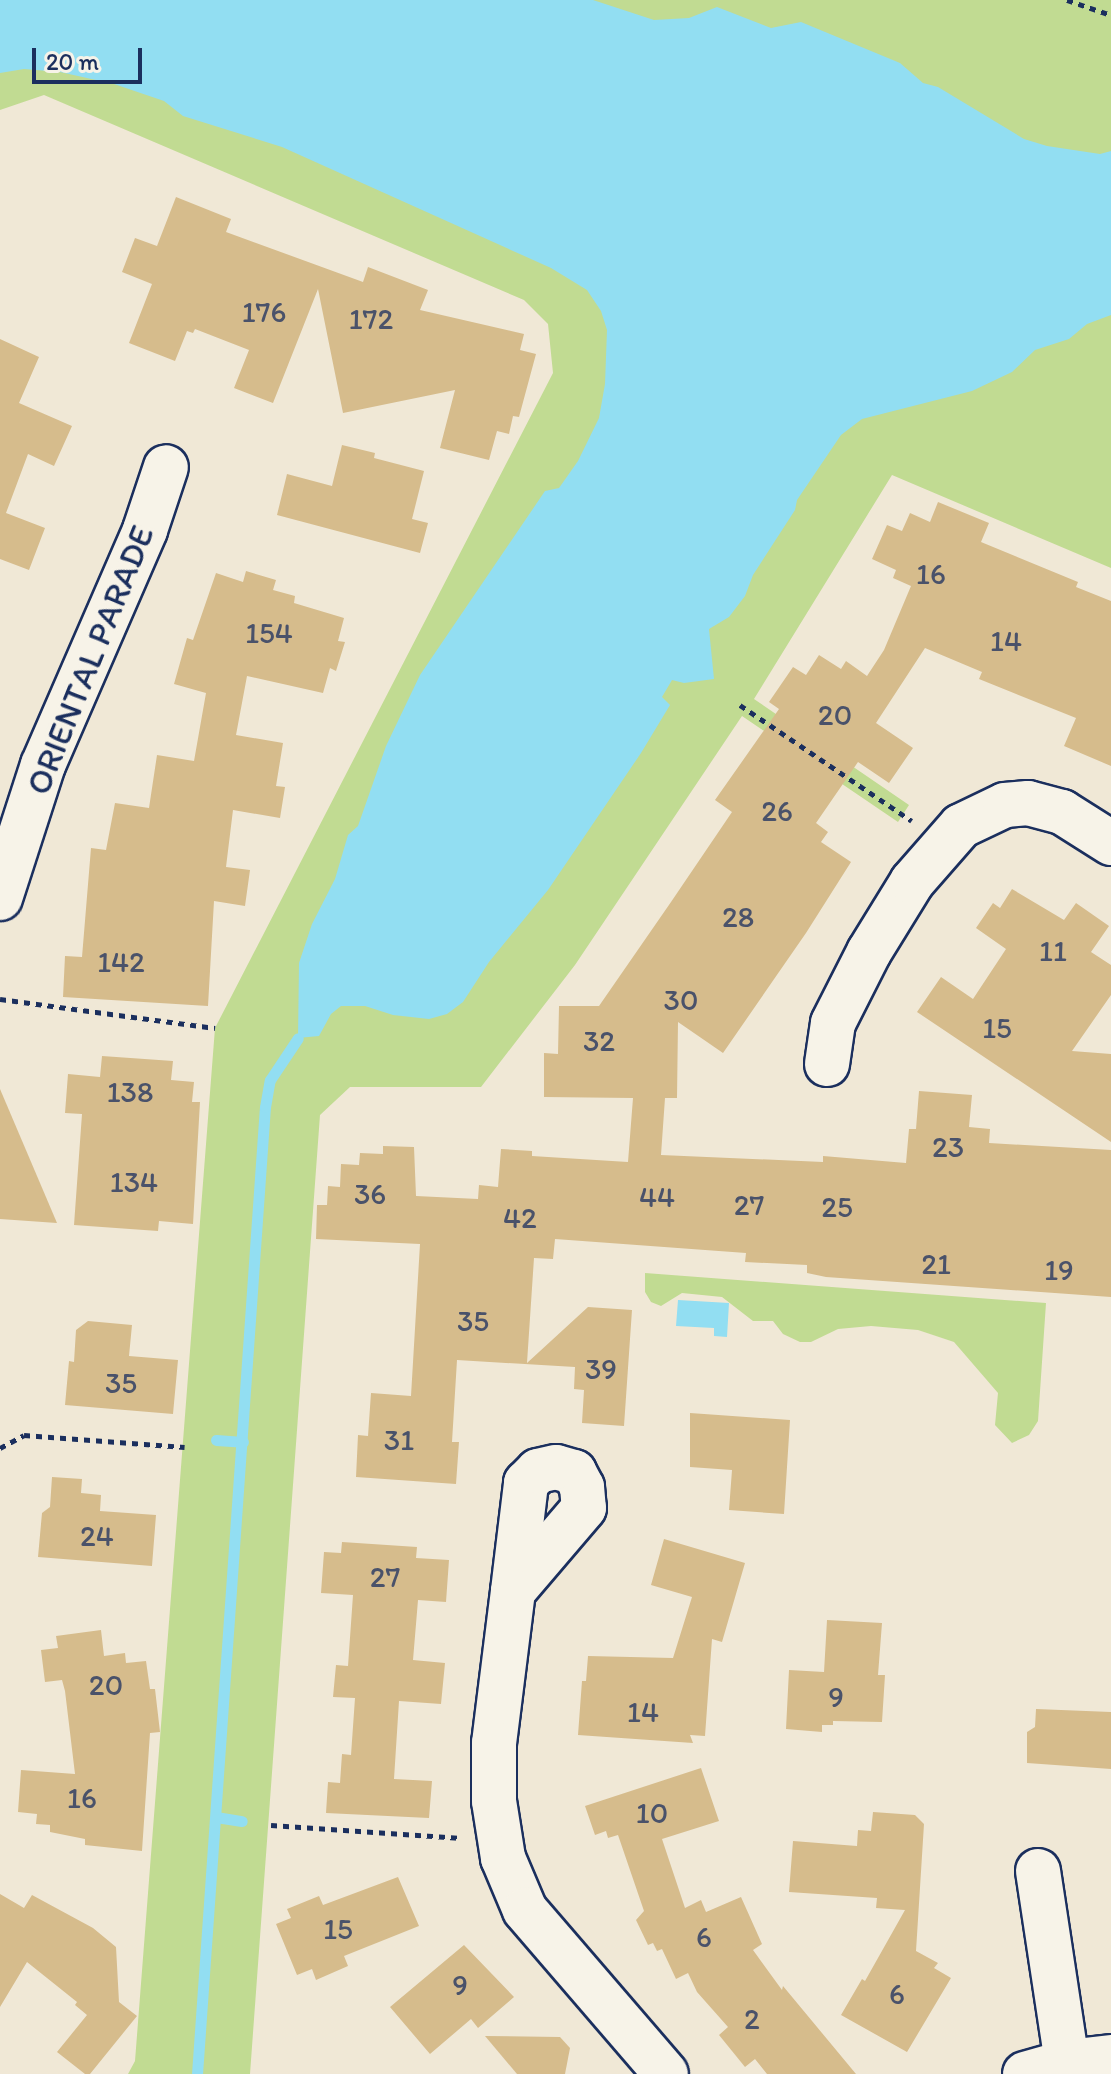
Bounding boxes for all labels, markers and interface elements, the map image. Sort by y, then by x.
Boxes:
scale bar [36,32,146,82]
text: 20 m [46,47,99,76]
house number: 176 [242,294,286,330]
house number: 172 [349,301,393,337]
street label: ORIENTAL PARADE [18,520,162,800]
house number: 16 [916,556,946,592]
house number: 154 [245,615,293,651]
house number: 14 [990,623,1022,659]
house number: 20 [818,697,852,733]
house number: 26 [761,793,793,829]
house number: 28 [722,899,754,935]
house number: 11 [1039,933,1067,969]
house number: 142 [97,944,145,980]
house number: 30 [664,982,698,1018]
house number: 15 [982,1010,1012,1046]
house number: 32 [583,1023,615,1059]
house number: 138 [107,1074,153,1110]
house number: 23 [932,1129,964,1165]
house number: 134 [110,1164,158,1200]
house number: 36 [354,1176,386,1212]
house number: 44 [639,1179,675,1215]
house number: 27 [734,1187,764,1223]
house number: 25 [821,1189,853,1225]
house number: 42 [503,1200,537,1236]
house number: 21 [921,1246,951,1282]
house number: 19 [1044,1252,1074,1288]
house number: 35 [457,1303,489,1339]
house number: 39 [585,1351,617,1387]
house number: 35 [105,1365,137,1401]
house number: 31 [384,1422,414,1458]
house number: 24 [80,1518,114,1554]
house number: 27 [370,1559,400,1595]
house number: 20 [89,1667,123,1703]
house number: 9 [828,1679,844,1715]
house number: 14 [627,1694,659,1730]
house number: 16 [67,1780,97,1816]
house number: 10 [636,1795,668,1831]
house number: 15 [323,1911,353,1947]
house number: 6 [696,1919,712,1955]
house number: 9 [452,1967,468,2003]
house number: 6 [889,1976,905,2012]
house number: 2 [744,2001,760,2037]

